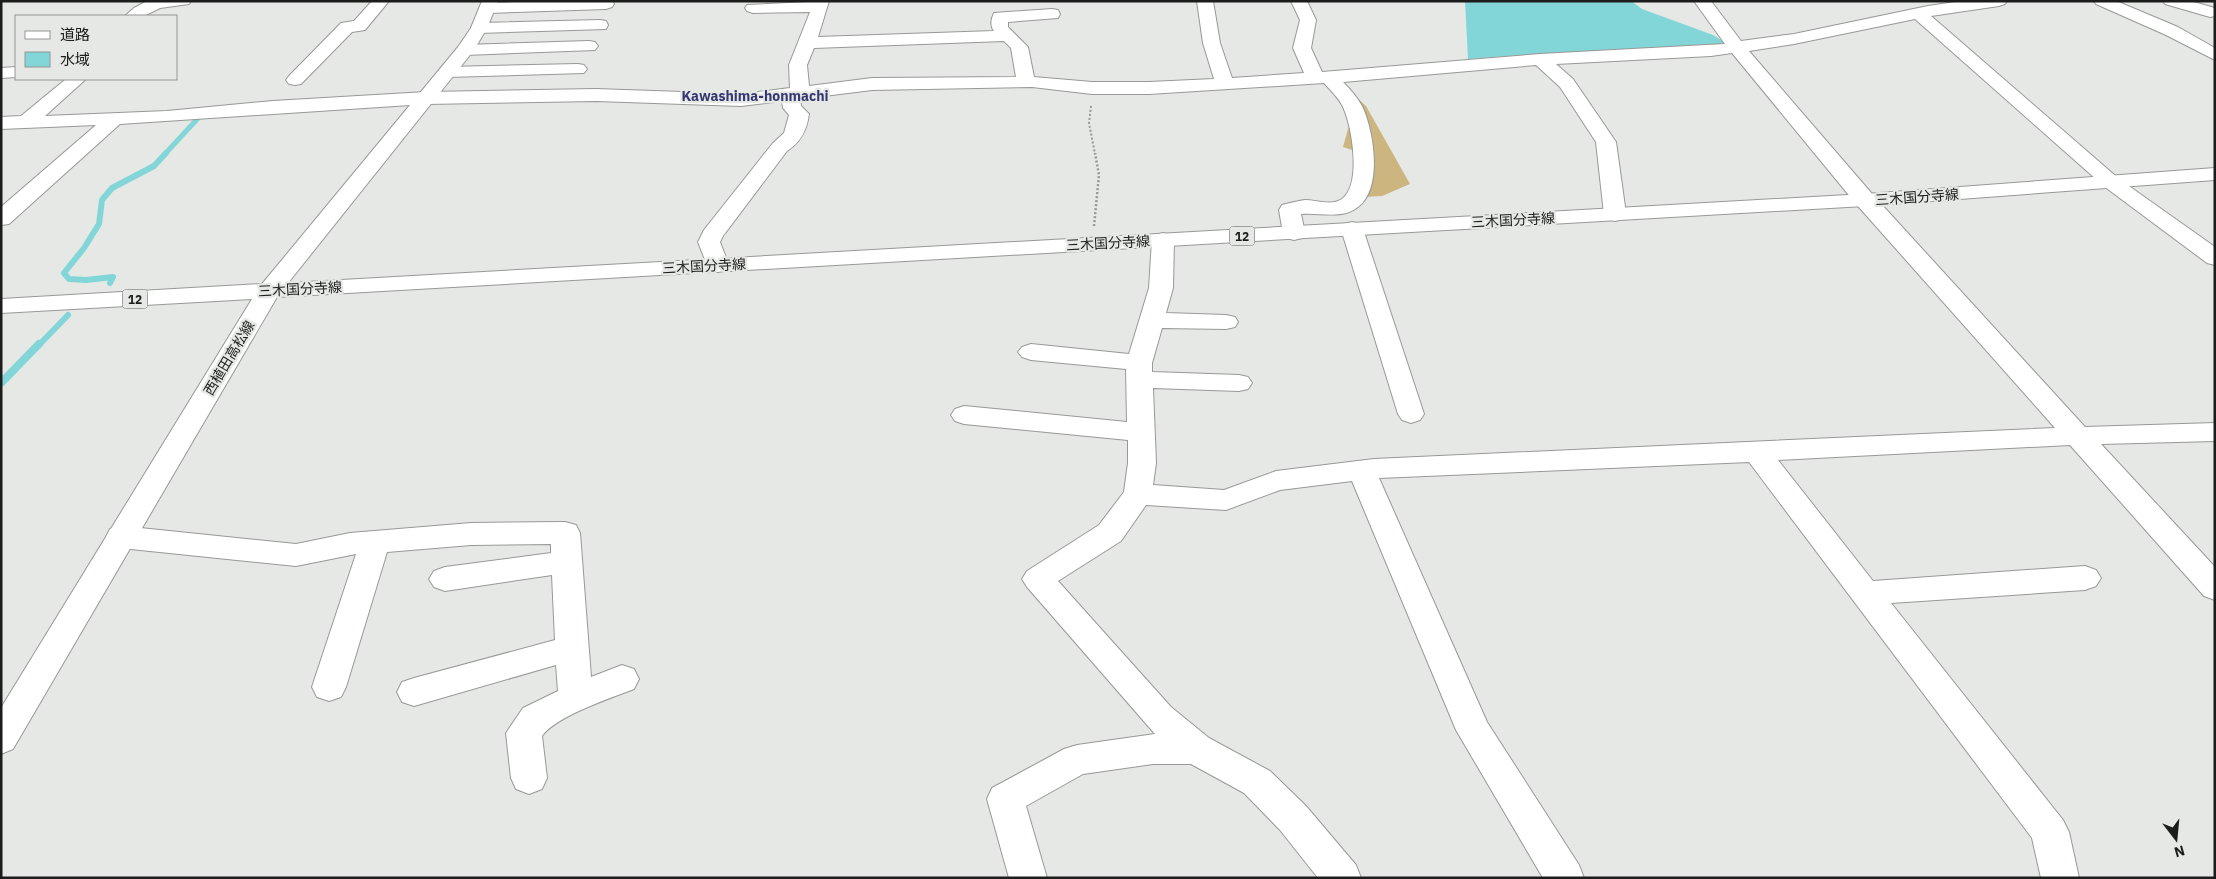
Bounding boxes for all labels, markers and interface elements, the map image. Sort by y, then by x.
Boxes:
legend [15,15,178,80]
text: 道路 [60,25,90,44]
text: 水域 [60,50,90,69]
district label: Kawashima-honmachi [681,87,829,105]
street label: 三木国分寺線 [1874,185,1960,209]
street label: 三木国分寺線 [1471,209,1555,231]
road number: 12 [1230,227,1254,246]
street label: 三木国分寺線 [1066,232,1150,254]
street label: 三木国分寺線 [662,255,746,277]
street label: 三木国分寺線 [258,278,342,300]
road number: 12 [122,290,148,308]
street label: 西植田高松線 [200,317,258,399]
north arrow [2151,814,2201,864]
text: N [2172,841,2187,862]

